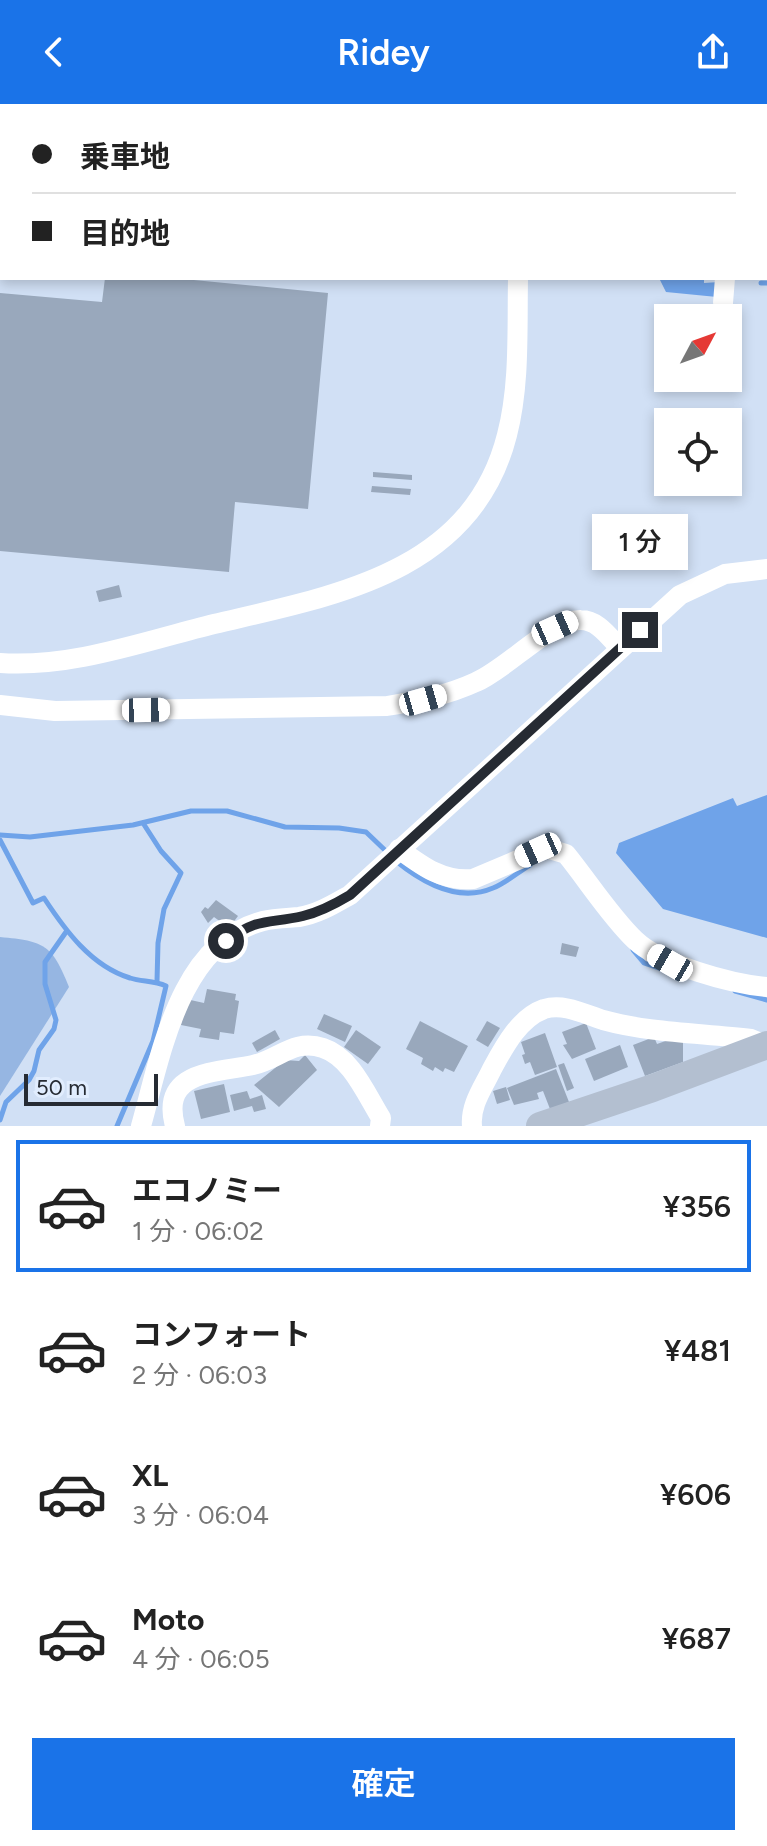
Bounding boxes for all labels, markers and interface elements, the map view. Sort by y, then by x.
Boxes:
icon: back [32,30,76,74]
icon: share [691,30,735,74]
text: Ridey [337,31,430,74]
text: 乗車地 [80,138,170,175]
text: 目的地 [80,215,170,252]
north arrow [654,304,742,392]
map controls [654,304,742,496]
button: locate [654,408,742,496]
callout: 1 分 [592,514,688,570]
text: 1 分 [618,526,662,558]
car [528,607,582,649]
route end [622,612,658,648]
car [397,682,449,718]
car [122,698,170,722]
car [511,829,565,871]
route start [208,923,244,959]
car [643,941,697,985]
scale bar [24,1070,158,1106]
text: 50 m [36,1074,87,1101]
icon: car [36,1170,108,1242]
text: エコノミー [132,1172,282,1209]
text: ¥356 [663,1188,731,1225]
text: 1 分 · 06:02 [132,1215,264,1247]
icon: car [36,1314,108,1386]
text: コンフォート [132,1316,311,1353]
text: ¥481 [664,1332,731,1369]
text: 2 分 · 06:03 [132,1359,267,1391]
text: XL [132,1457,168,1494]
icon: car [36,1458,108,1530]
text: ¥606 [660,1476,731,1513]
text: 3 分 · 06:04 [132,1499,269,1531]
text: Moto [132,1601,204,1638]
icon: car [36,1602,108,1674]
text: ¥687 [662,1620,731,1657]
text: 4 分 · 06:05 [132,1643,270,1675]
button: 確定 [32,1738,735,1830]

